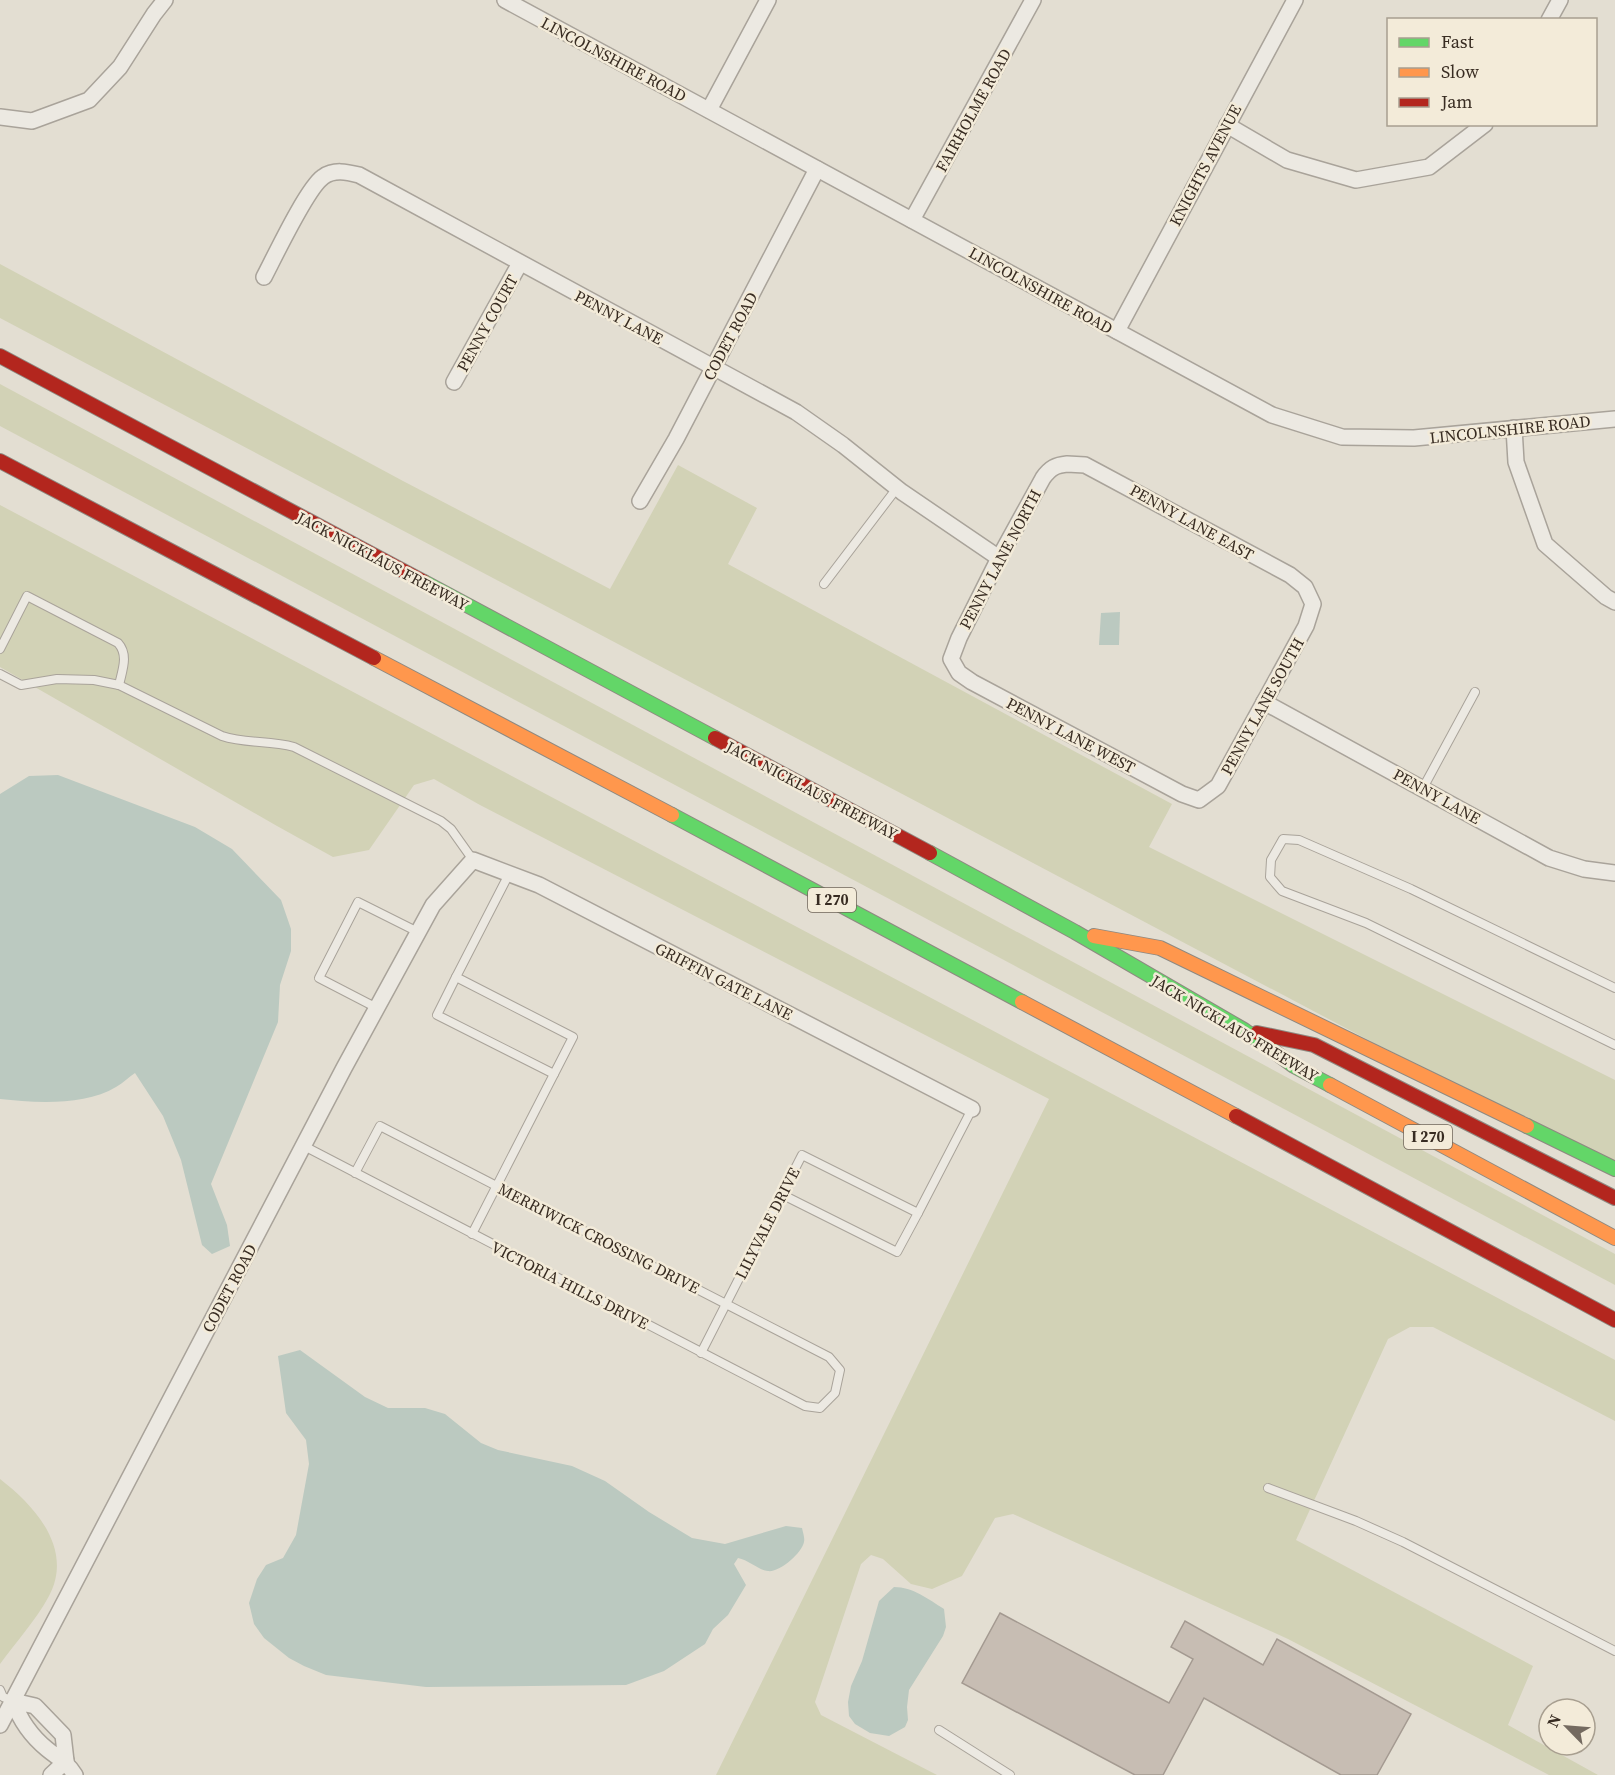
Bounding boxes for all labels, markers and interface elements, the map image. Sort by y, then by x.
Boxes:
street label: LINCOLNSHIRE ROAD [538,11,690,107]
legend [1387,18,1597,126]
text: Fast [1441,29,1474,54]
street label: FAIRHOLME ROAD [930,44,1016,176]
text: Slow [1441,59,1479,84]
text: Jam [1440,89,1473,114]
street label: KNIGHTS AVENUE [1164,100,1246,230]
street label: LINCOLNSHIRE ROAD [965,241,1117,339]
street label: PENNY COURT [451,270,523,375]
street label: PENNY LANE [571,284,667,350]
street label: CODET ROAD [697,288,763,384]
street label: LINCOLNSHIRE ROAD [1429,410,1591,448]
street label: PENNY LANE EAST [1126,479,1258,565]
street label: PENNY LANE NORTH [954,485,1046,633]
street label: JACK NICKLAUS FREEWAY [292,506,473,616]
street label: PENNY LANE SOUTH [1215,633,1309,779]
street label: PENNY LANE WEST [1003,692,1140,778]
street label: JACK NICKLAUS FREEWAY [721,735,902,845]
street label: PENNY LANE [1389,763,1485,829]
road number: I 270 [808,888,856,912]
street label: GRIFFIN GATE LANE [652,937,797,1025]
street label: JACK NICKLAUS FREEWAY [1146,969,1323,1087]
road number: I 270 [1404,1125,1452,1149]
street label: LILYVALE DRIVE [729,1163,805,1283]
street label: MERRIWICK CROSSING DRIVE [494,1177,704,1299]
street label: VICTORIA HILLS DRIVE [487,1236,653,1334]
street label: CODET ROAD [196,1240,262,1336]
north arrow [1537,1697,1597,1757]
text: N [1541,1710,1566,1731]

